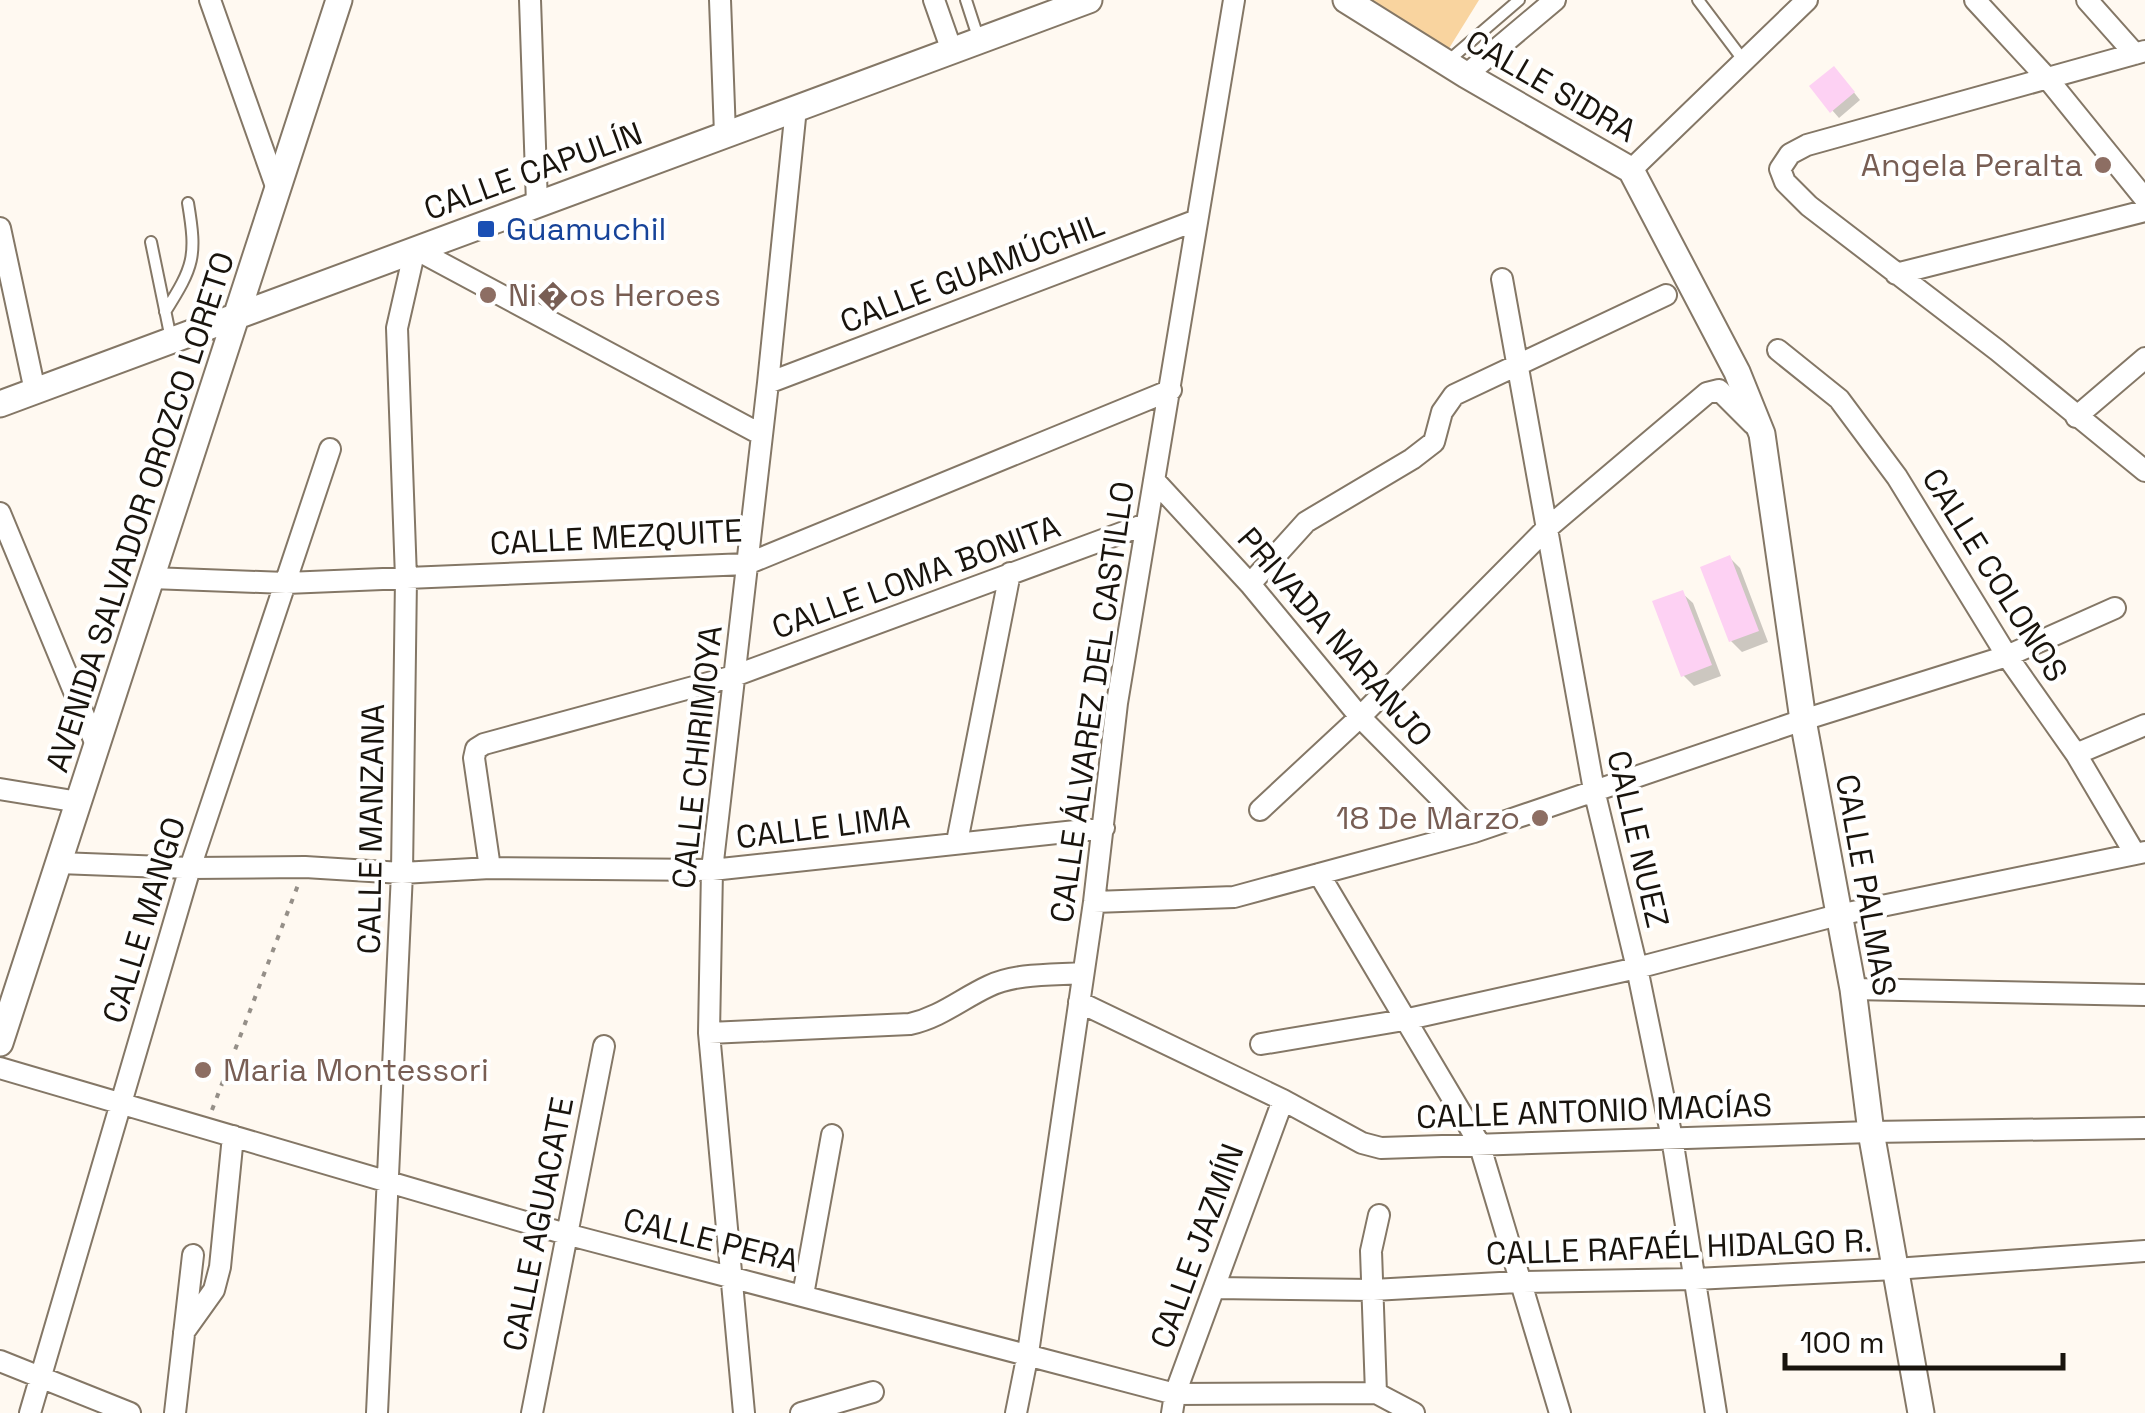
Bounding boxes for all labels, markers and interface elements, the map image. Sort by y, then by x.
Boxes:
street label: CALLE SIDRA [1458,21,1644,151]
street label: CALLE CAPULÍN [418,113,648,229]
place label: Angela Peralta [1861,145,2083,185]
marker: Angela Peralta [2092,154,2114,176]
street label: CALLE GUAMÚCHIL [834,204,1110,342]
place label: Guamuchil [506,209,666,249]
marker: Guamuchil [475,218,497,240]
street label: AVENIDA SALVADOR OROZCO LORETO [37,247,243,777]
place label: Ni�os Heroes [508,275,721,315]
marker: Ni�os Heroes [477,284,499,306]
street label: CALLE COLONOS [1913,461,2077,689]
street label: CALLE ÁLVAREZ DEL CASTILLO [1041,479,1143,925]
street label: CALLE LOMA BONITA [766,506,1066,648]
street label: CALLE MEZQUITE [489,510,743,564]
street label: PRIVADA NARANJO [1229,519,1441,755]
street label: CALLE CHIRIMOYA [663,623,731,891]
street label: CALLE MANZANA [349,703,393,955]
street label: CALLE NUEZ [1598,746,1678,932]
street label: CALLE PALMAS [1827,771,1905,999]
street label: CALLE LIMA [734,796,912,858]
place label: 18 De Marzo [1336,798,1520,838]
marker: 18 De Marzo [1529,807,1551,829]
street label: CALLE MANGO [94,812,194,1028]
place label: Maria Montessori [223,1050,489,1090]
marker: Maria Montessori [192,1059,214,1081]
street label: CALLE ANTONIO MACÍAS [1415,1085,1773,1137]
street label: CALLE AGUACATE [494,1094,582,1354]
street label: CALLE JAZMÍN [1141,1138,1253,1354]
street label: CALLE PERA [619,1199,803,1281]
street label: CALLE RAFAÉL HIDALGO R. [1485,1220,1873,1274]
scale bar [1785,1308,2062,1370]
text: 100 m [1800,1323,1885,1362]

